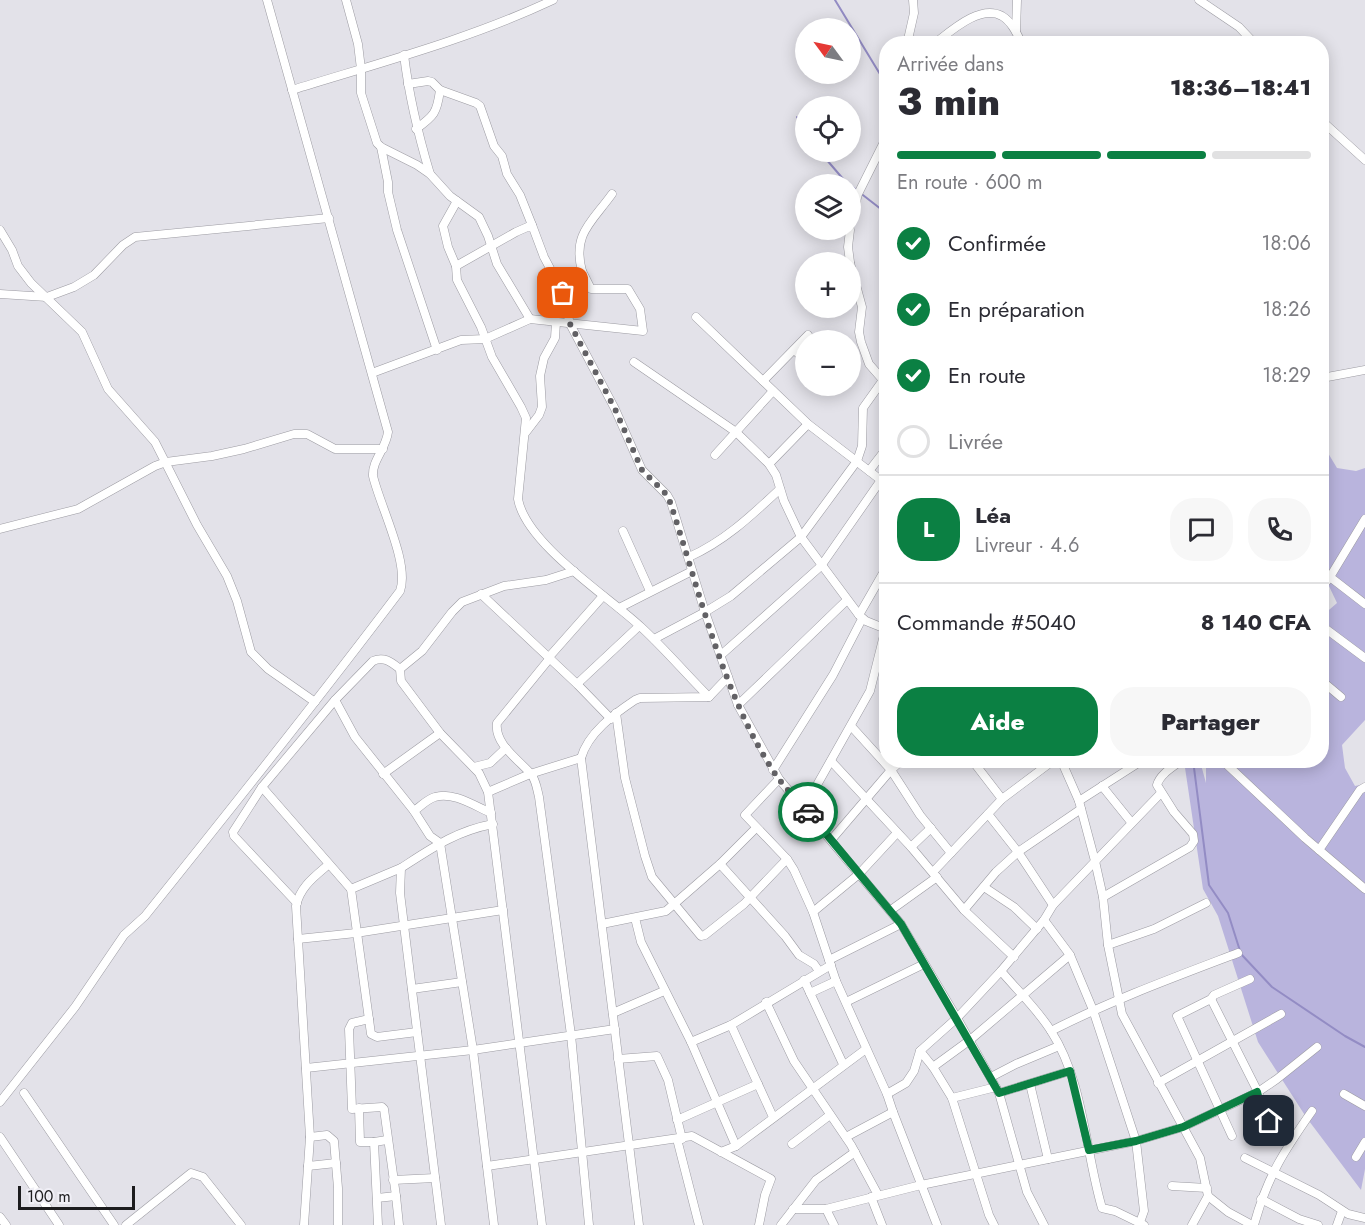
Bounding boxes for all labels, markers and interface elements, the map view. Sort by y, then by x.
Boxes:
north arrow [795,18,861,84]
map controls [795,18,861,396]
text: Arrivée dans [897,50,1004,79]
text: 18:36–18:41 [1170,71,1311,103]
text: 3 min [897,73,1000,130]
button: locate [795,96,861,162]
text: En route · 600 m [897,168,1043,197]
button: layers [795,174,861,240]
icon: check [897,227,930,260]
text: Confirmée [948,227,1046,259]
text: 18:06 [1262,229,1311,258]
button: + [795,252,861,318]
pin [537,267,588,318]
icon: bag [546,276,579,309]
icon: check [897,293,930,326]
text: En préparation [948,293,1085,325]
text: 18:26 [1262,295,1311,324]
button: − [795,330,861,396]
icon: check [897,359,930,392]
text: En route [948,359,1026,391]
text: 18:29 [1262,361,1311,390]
text: Livrée [948,425,1003,457]
button: chat [1170,498,1233,561]
button: phone [1248,498,1311,561]
text: Léa [975,499,1011,531]
text: L [923,513,934,545]
text: Livreur · 4.6 [975,531,1079,560]
text: Commande #5040 [897,606,1076,638]
text: 8 140 CFA [1201,606,1311,638]
button: Aide [897,687,1098,756]
button: Partager [1110,687,1311,756]
courier [778,782,838,842]
icon: car [792,796,825,829]
pin [1243,1095,1294,1146]
icon: home [1252,1104,1285,1137]
scale bar [18,1183,135,1210]
text: 100 m [27,1185,71,1208]

